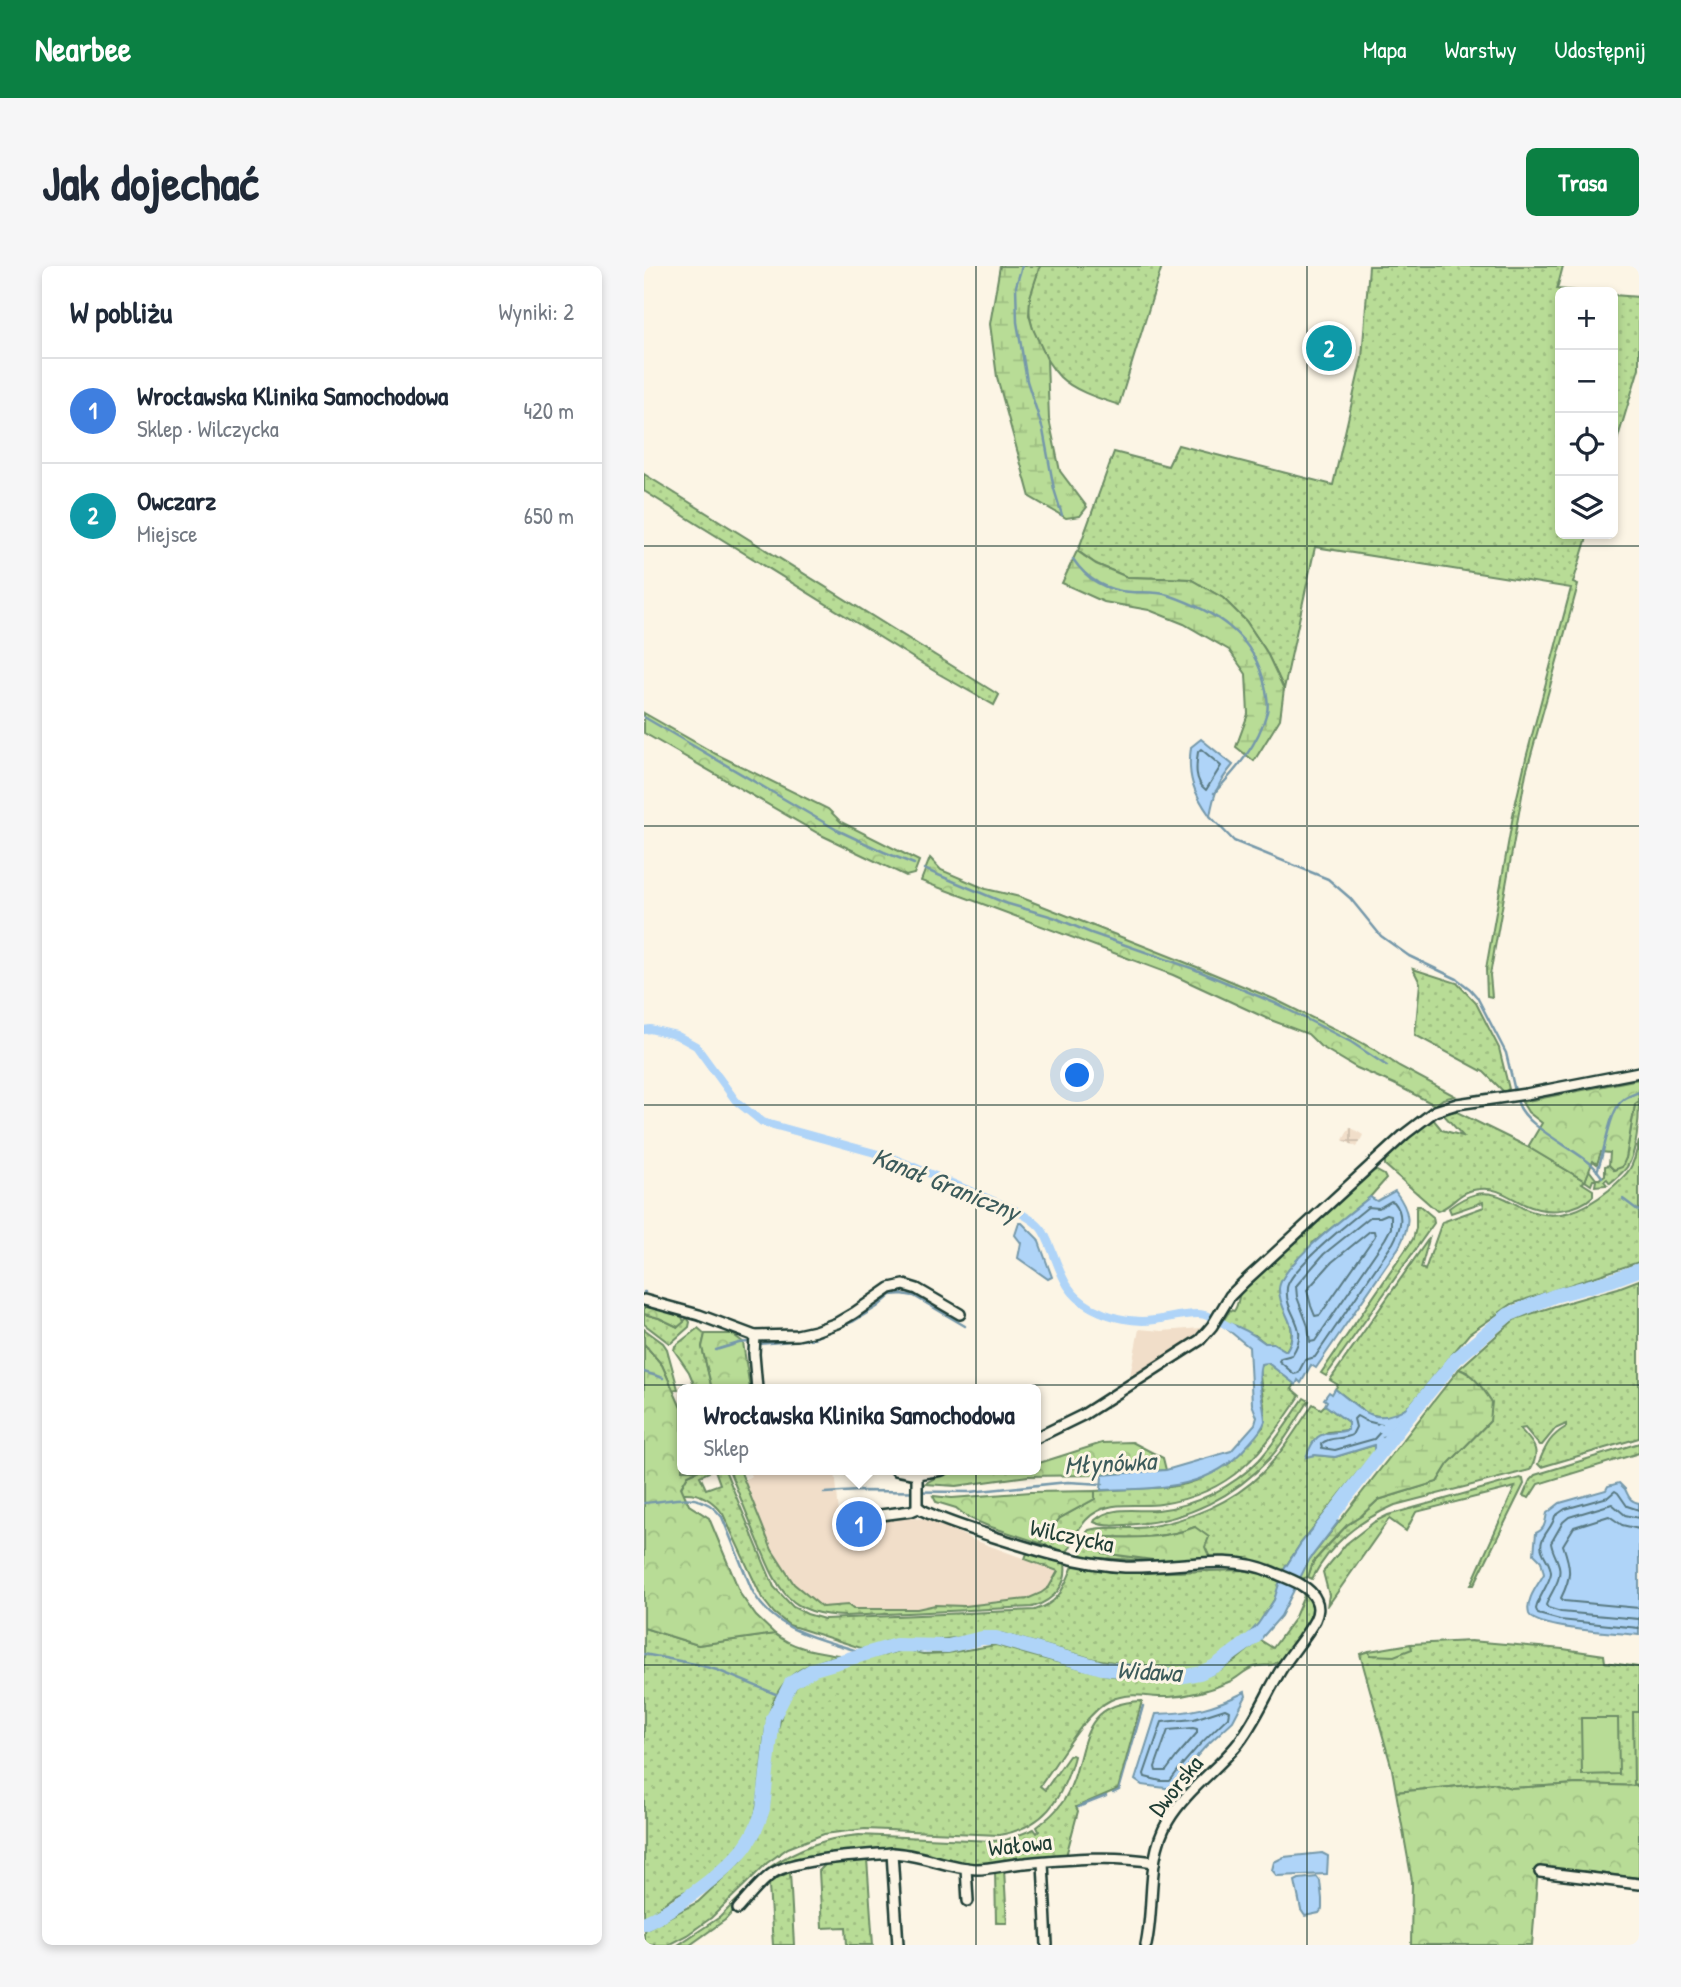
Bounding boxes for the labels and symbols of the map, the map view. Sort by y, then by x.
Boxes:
pin: 2 [1306,322,1352,374]
your location [1060,1058,1094,1092]
water label: Kanał Graniczny [867,1138,1028,1231]
water label: Młynówka [1063,1442,1159,1483]
pin: 1 [836,1498,882,1550]
street label: Wilczycka [1027,1511,1117,1560]
water label: Widawa [1116,1651,1185,1690]
street label: Dworska [1141,1748,1210,1823]
street label: Wałowa [987,1825,1053,1863]

